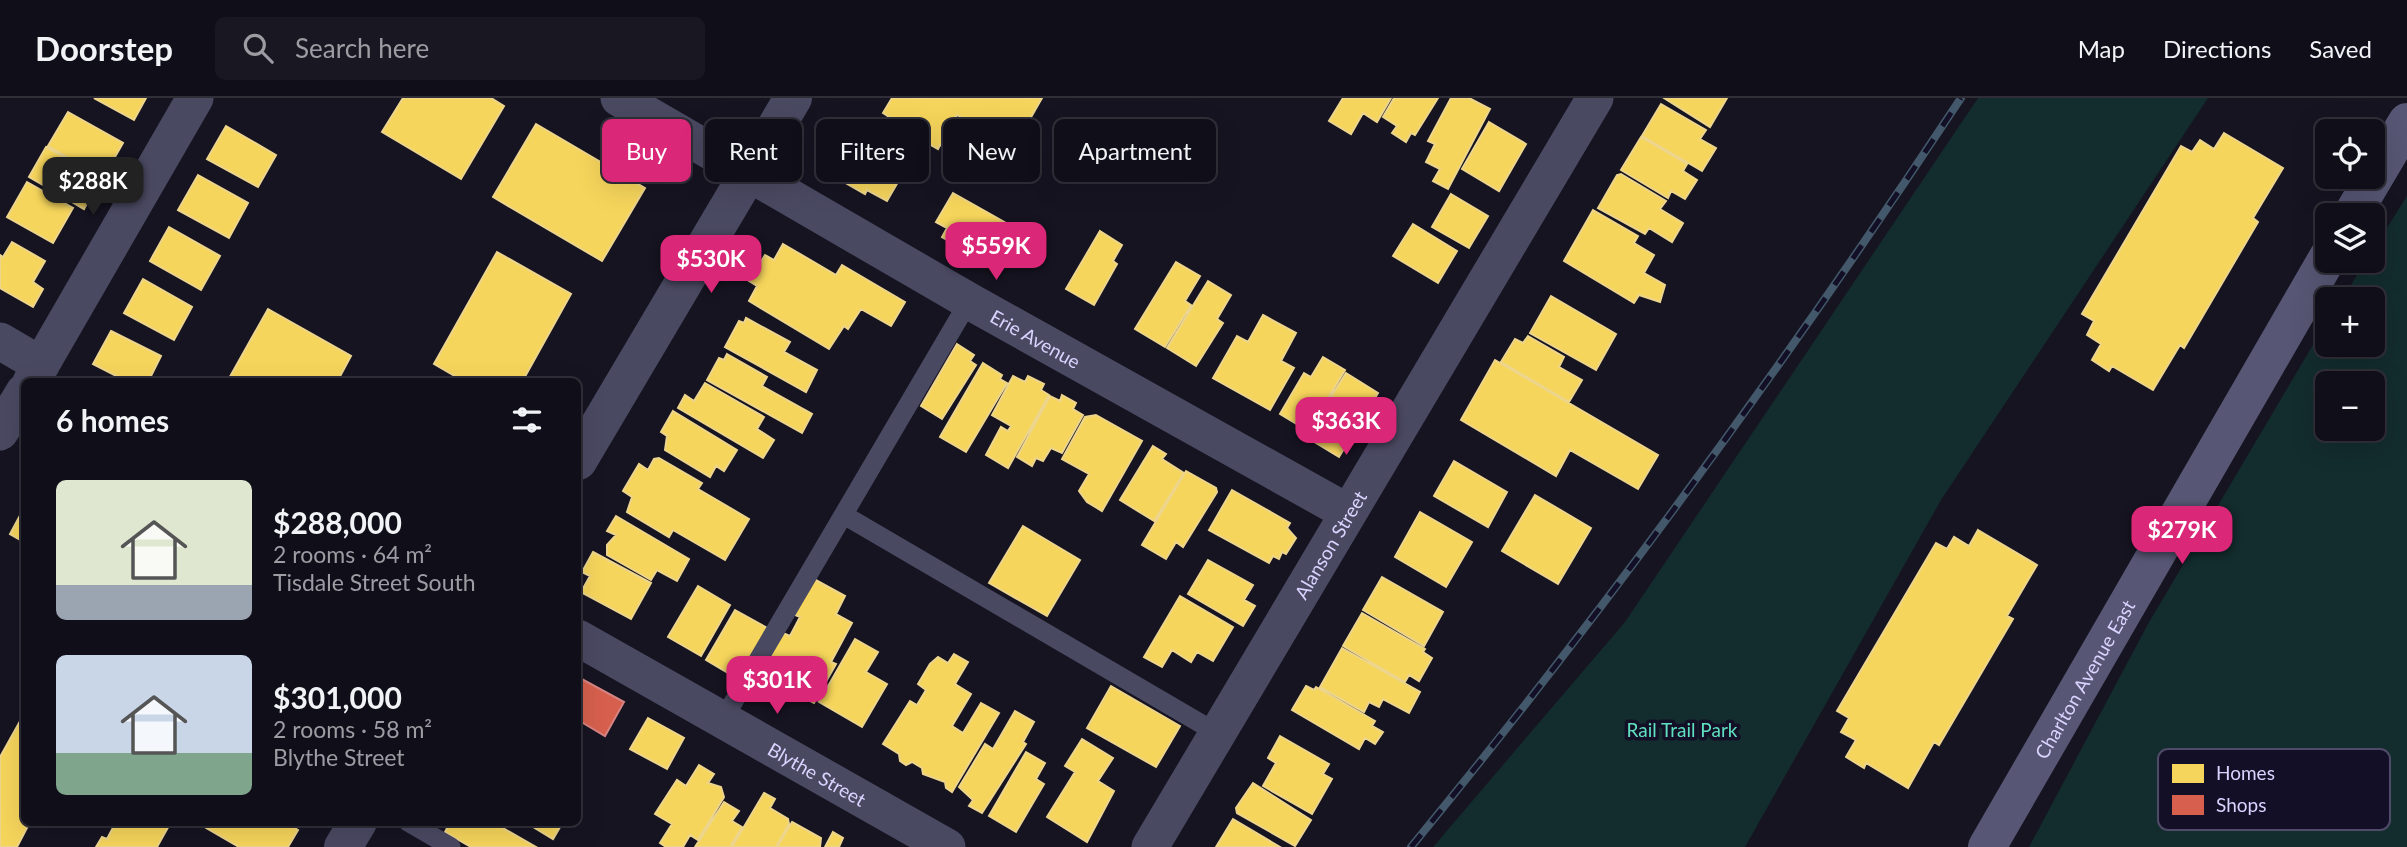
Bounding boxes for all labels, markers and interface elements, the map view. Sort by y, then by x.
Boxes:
search box [215,17,705,80]
text: Doorstep [35,28,173,68]
icon: search [239,29,277,67]
text: Search here [295,32,429,64]
text: Map [2078,34,2125,63]
text: Directions [2163,34,2271,63]
text: Saved [2309,34,2372,63]
chip: Buy [602,119,691,182]
chip: Rent [705,119,802,182]
chip: Filters [816,119,929,182]
chip: New [943,119,1040,182]
chip: Apartment [1054,119,1216,182]
map controls [2315,119,2385,441]
button: locate [2315,119,2385,189]
pin: $288K [44,158,142,217]
text: $288K [58,166,128,194]
button: layers [2315,203,2385,273]
pin: $559K [947,222,1045,282]
text: $559K [961,231,1031,259]
pin: $530K [662,236,760,295]
text: $530K [676,244,746,272]
button: + [2315,287,2385,357]
street label: Erie Avenue [987,304,1085,373]
button: − [2315,371,2385,441]
pin: $363K [1297,398,1395,457]
icon: filters [508,401,546,439]
text: 6 homes [56,402,169,438]
text: $363K [1311,406,1381,434]
street label: Alanson Street [1289,486,1371,603]
text: $288,000 [273,504,402,540]
pin: $279K [2133,506,2231,566]
icon: home [112,508,196,592]
text: $279K [2147,515,2217,543]
text: 2 rooms · 64 m² [273,540,432,568]
text: Tisdale Street South [273,568,476,596]
street label: Charlton Avenue East [2029,595,2139,763]
pin: $301K [728,656,826,716]
text: $301K [742,665,812,693]
text: $301,000 [273,679,402,715]
icon: home [112,683,196,767]
text: 2 rooms · 58 m² [273,715,432,743]
park label: Rail Trail Park [1627,718,1738,741]
street label: Blythe Street [764,737,870,810]
text: Blythe Street [273,743,405,771]
legend [2158,749,2390,830]
text: Homes [2216,761,2275,784]
text: Shops [2216,793,2266,816]

